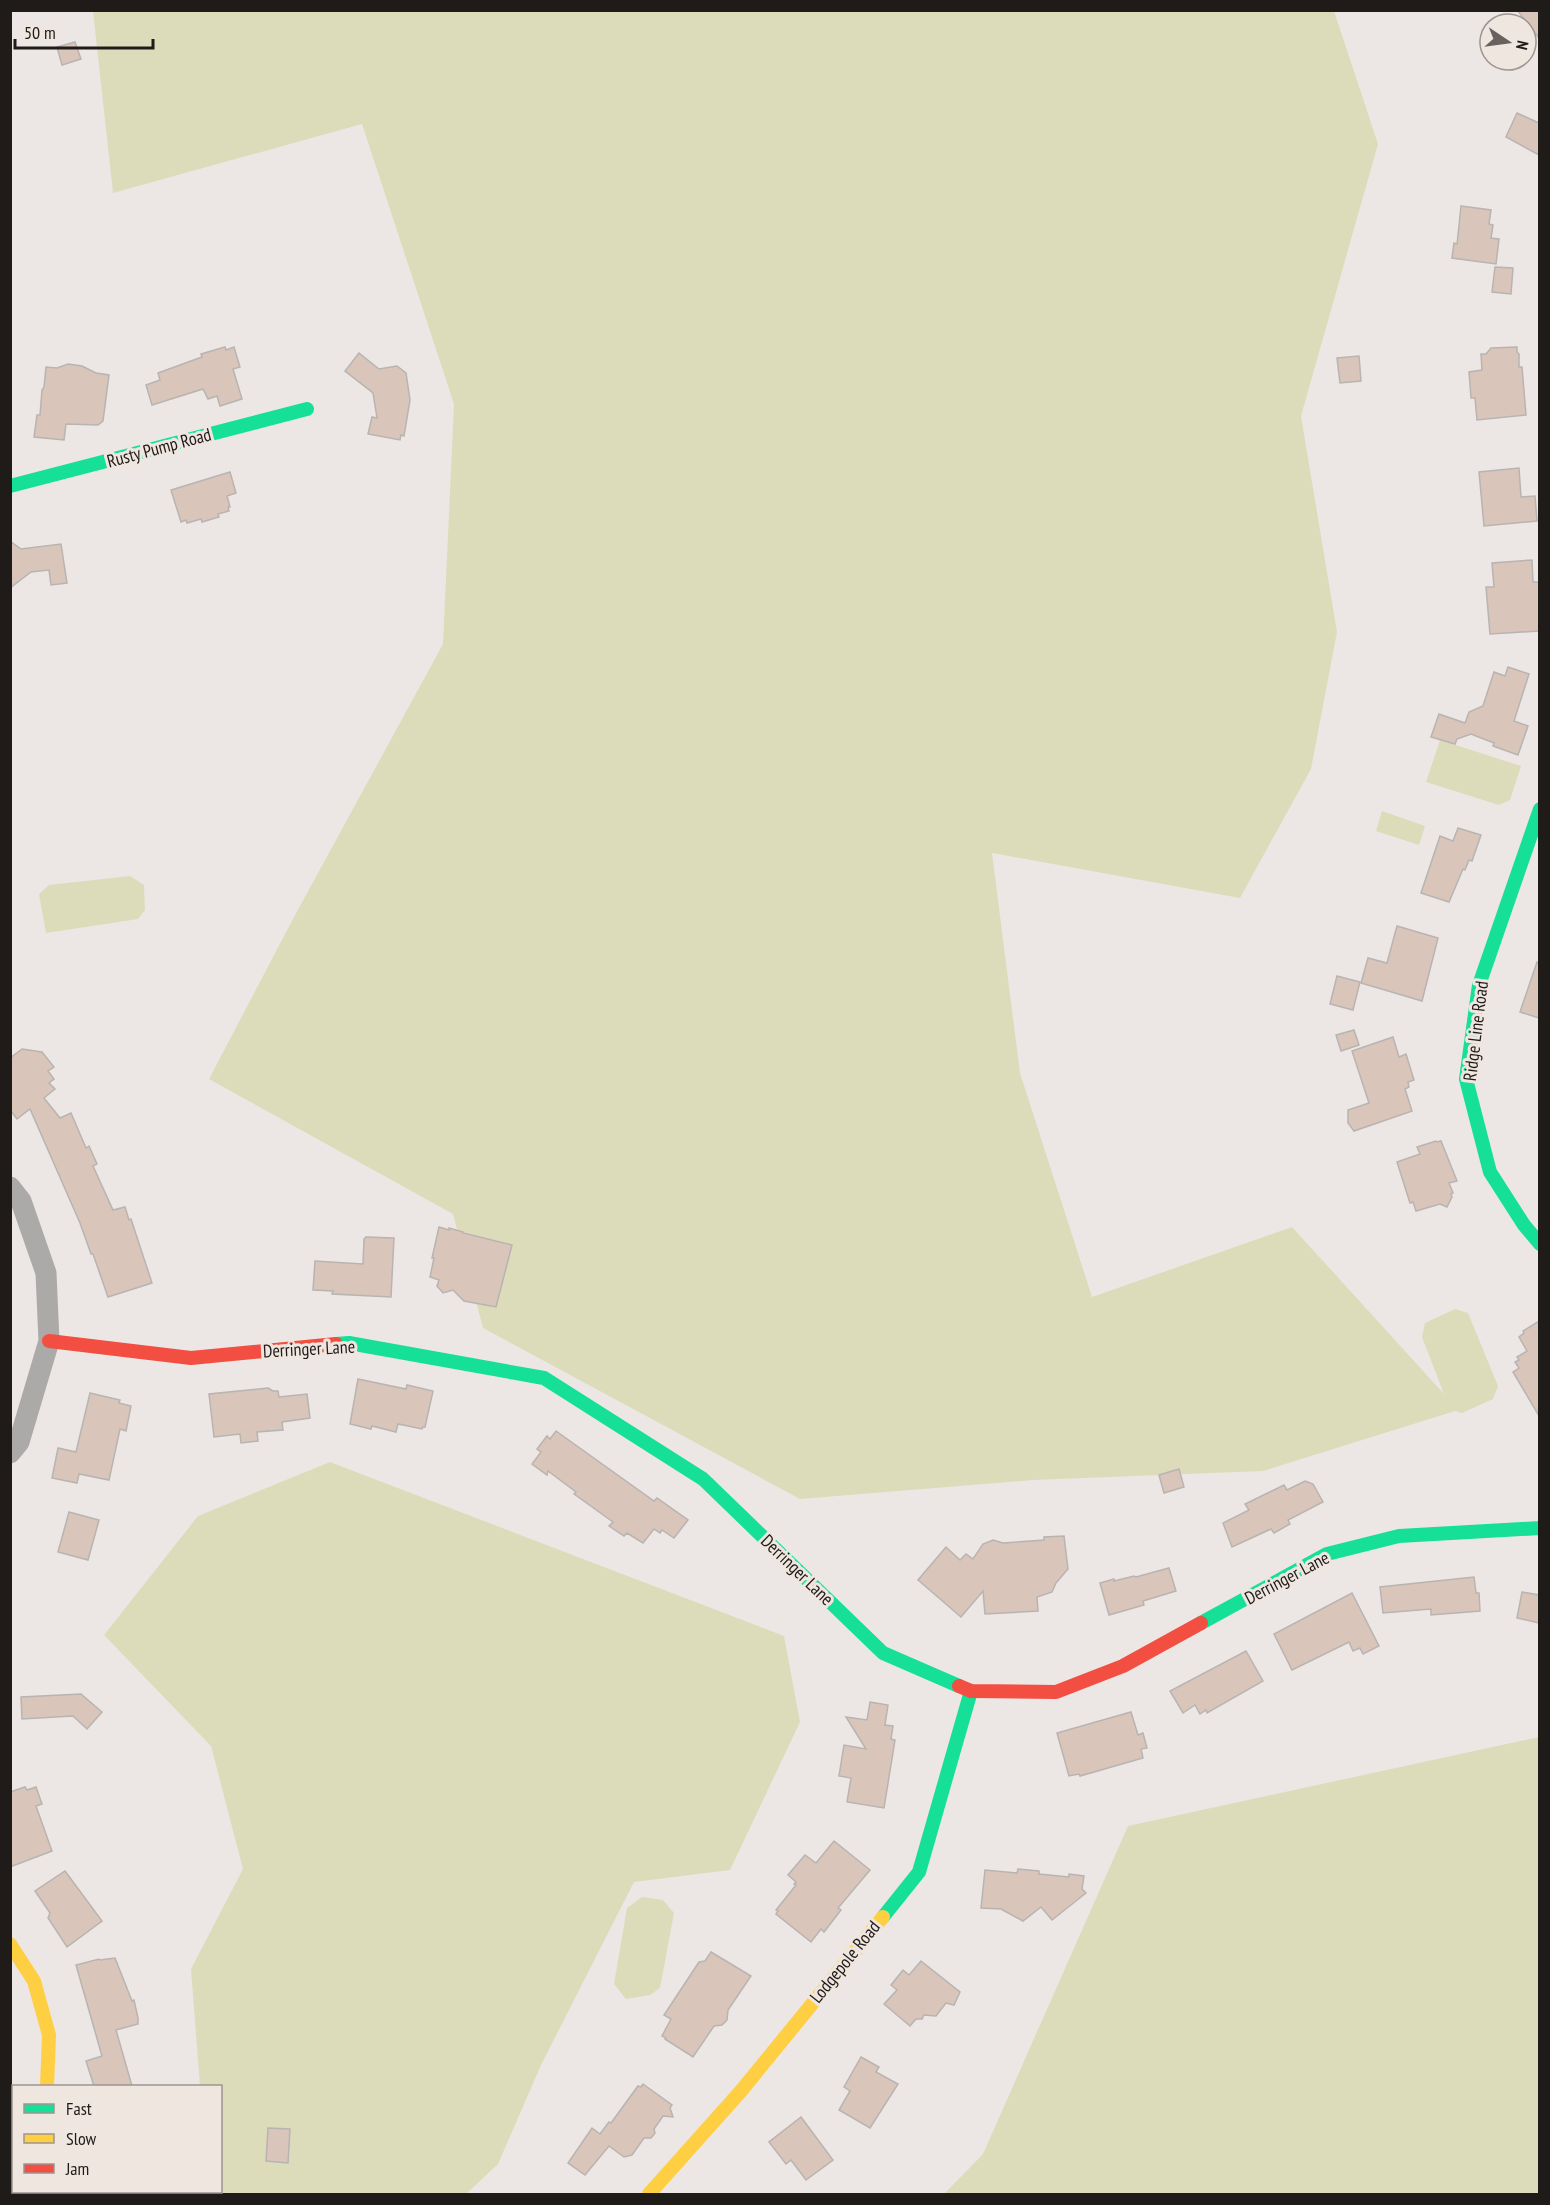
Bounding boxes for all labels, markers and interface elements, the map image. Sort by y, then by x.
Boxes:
scale bar [15,12,153,50]
north arrow [1478,12,1538,72]
text: 50 m [24,21,56,44]
text: N [1512,39,1533,52]
street label: Rusty Pump Road [104,423,214,472]
street label: Ridge Line Road [1458,980,1493,1082]
street label: Derringer Lane [262,1335,356,1362]
street label: Derringer Lane [756,1529,839,1610]
street label: Derringer Lane [1241,1546,1333,1609]
street label: Lodgepole Road [804,1916,885,2007]
legend [12,2085,222,2193]
text: Fast [66,2097,92,2120]
text: Slow [66,2127,97,2150]
text: Jam [65,2157,89,2180]

